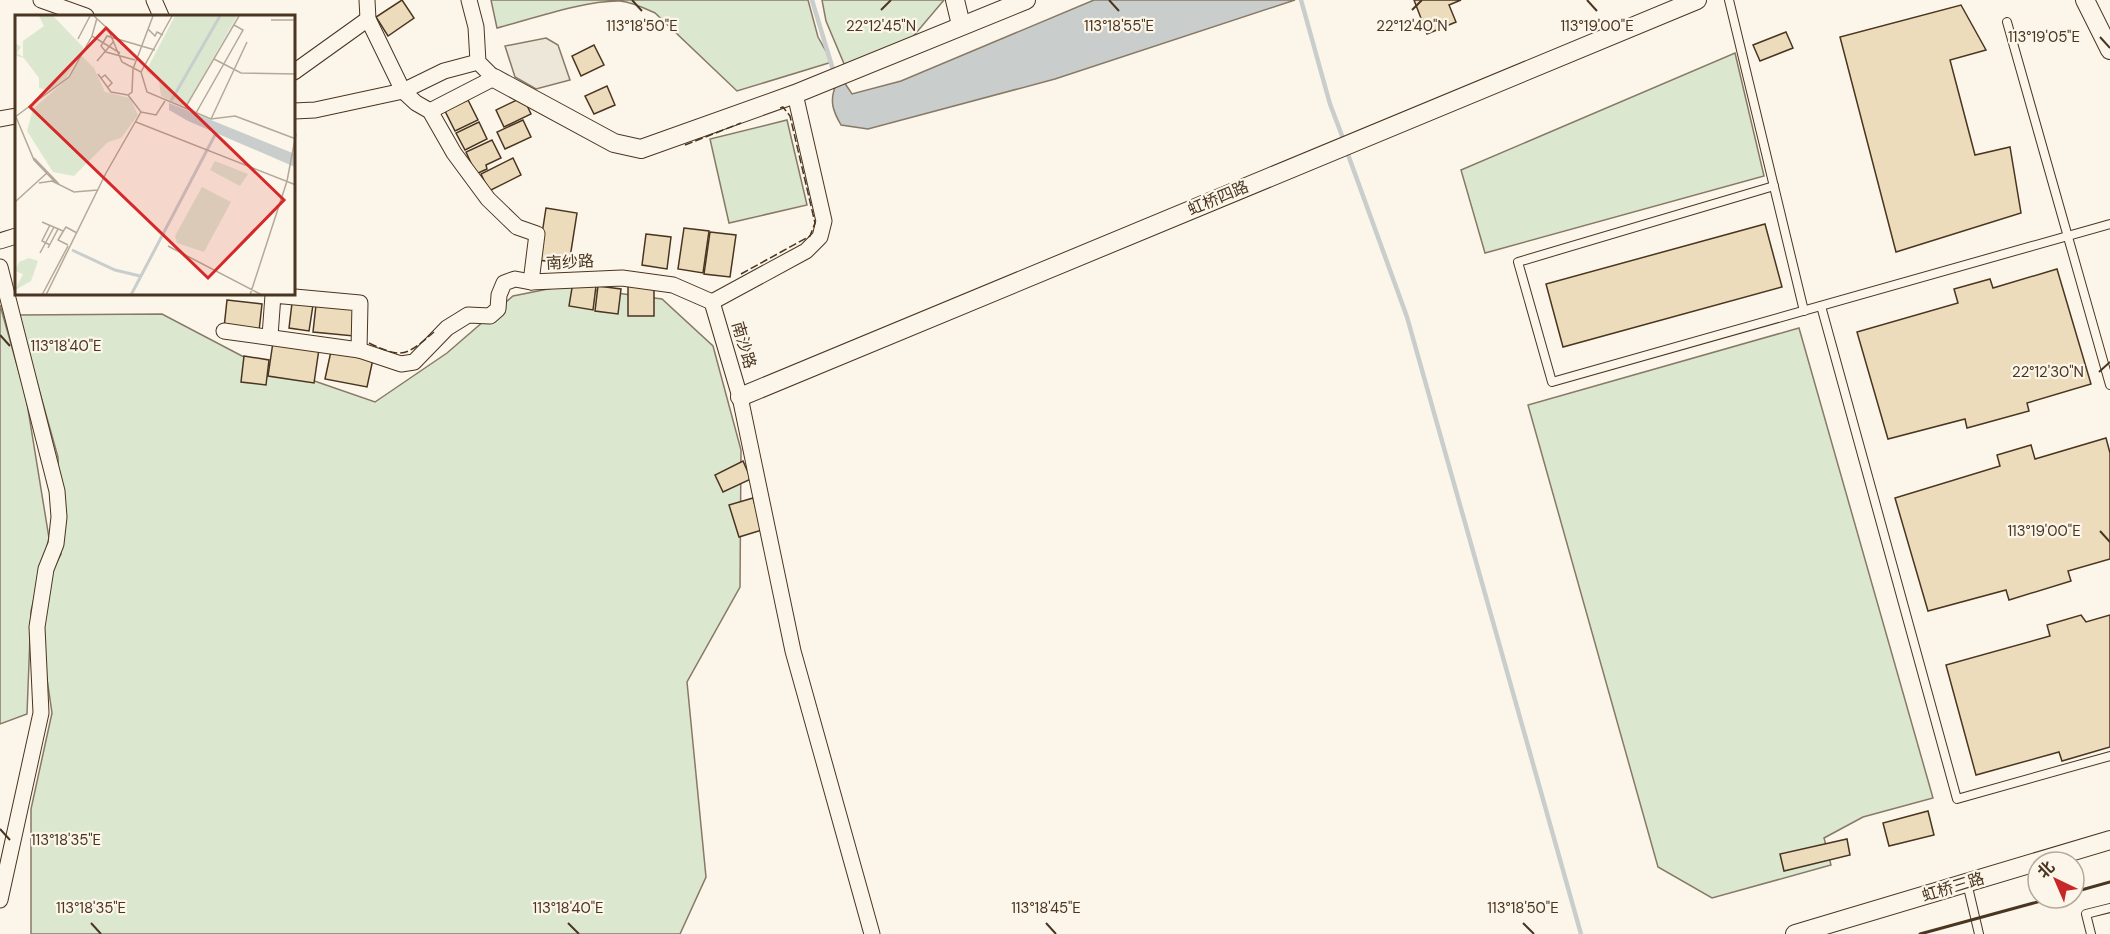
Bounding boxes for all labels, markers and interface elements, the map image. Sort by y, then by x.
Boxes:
inset map [15,15,296,296]
text: 113°18'50"E [606,16,678,36]
text: 22°12'45"N [846,16,916,36]
text: 113°18'55"E [1084,16,1154,36]
text: 22°12'40"N [1376,16,1448,36]
text: 113°19'00"E [1560,16,1634,36]
text: 113°19'05"E [2008,27,2080,47]
street label: 虹桥四路 [1184,176,1252,220]
street label: 南纱路 [545,250,595,274]
street label: 南沙路 [727,319,761,371]
text: 113°18'40"E [31,336,101,356]
text: 22°12'30"N [2012,362,2084,382]
text: 113°19'00"E [2007,521,2081,541]
text: 113°18'35"E [31,830,101,850]
north arrow [2026,850,2086,910]
text: 北 [2033,856,2059,883]
street label: 虹桥三路 [1919,868,1987,906]
text: 113°18'35"E [56,898,126,918]
text: 113°18'40"E [533,898,603,918]
text: 113°18'45"E [1011,898,1081,918]
text: 113°18'50"E [1487,898,1559,918]

